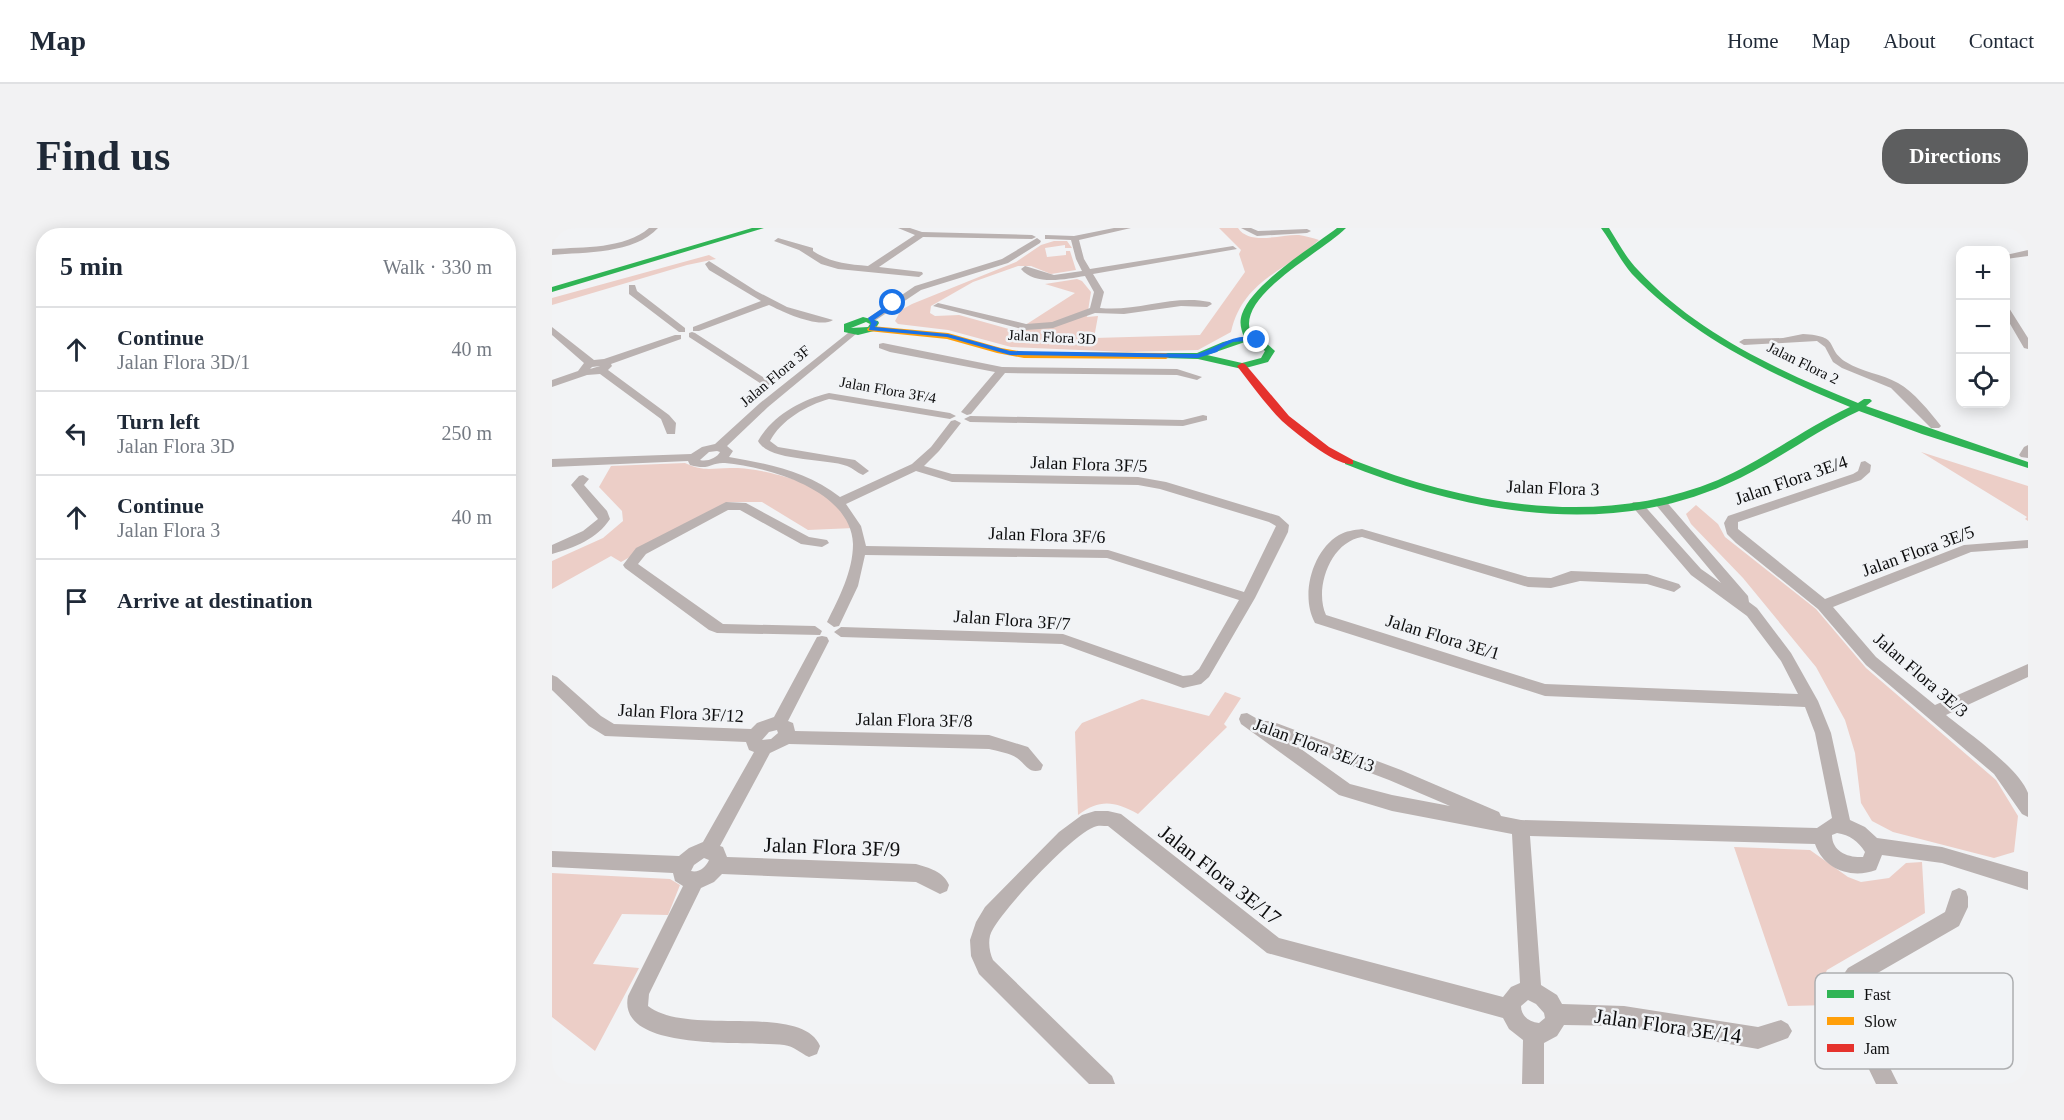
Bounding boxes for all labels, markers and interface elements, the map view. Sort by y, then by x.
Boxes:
text: Map [30,25,86,56]
text: Home [1727,29,1779,53]
text: Map [1812,29,1850,53]
text: About [1883,29,1936,53]
text: Contact [1969,29,2034,53]
button: Directions [1882,129,2028,184]
text: Find us [36,133,170,179]
map controls [1956,246,2010,408]
button: + [1956,246,2010,300]
text: 5 min [60,252,123,281]
text: Walk · 330 m [383,256,492,278]
route start [879,289,905,315]
button: − [1956,300,2010,354]
text: Continue [117,325,204,350]
route end [1243,326,1269,352]
street label: Jalan Flora 3D [1007,327,1097,347]
icon: ahead [60,333,93,366]
text: 40 m [451,338,492,360]
street label: Jalan Flora 2 [1765,339,1841,387]
street label: Jalan Flora 3F [737,342,813,410]
text: Jalan Flora 3D/1 [117,351,250,373]
button: locate [1956,354,2010,408]
street label: Jalan Flora 3F/4 [839,374,938,406]
text: Turn left [117,409,200,434]
icon: left [60,417,93,450]
text: 250 m [441,422,492,444]
text: Jalan Flora 3D [117,435,235,457]
street label: Jalan Flora 3E/4 [1732,451,1850,509]
street label: Jalan Flora 3F/5 [1030,452,1148,476]
street label: Jalan Flora 3 [1506,476,1600,500]
text: Continue [117,493,204,518]
icon: ahead [60,501,93,534]
text: 40 m [451,506,492,528]
text: Jalan Flora 3 [117,519,220,541]
street label: Jalan Flora 3E/5 [1859,521,1977,581]
street label: Jalan Flora 3F/6 [988,523,1106,547]
icon: arrive [60,585,93,618]
text: Arrive at destination [117,588,313,613]
street label: Jalan Flora 3F/7 [953,606,1071,634]
street label: Jalan Flora 3E/1 [1384,610,1502,664]
street label: Jalan Flora 3E/3 [1870,629,1972,721]
street label: Jalan Flora 3F/12 [618,700,744,726]
street label: Jalan Flora 3F/8 [855,709,973,731]
street label: Jalan Flora 3E/13 [1251,714,1377,776]
street label: Jalan Flora 3E/17 [1154,820,1286,930]
street label: Jalan Flora 3F/9 [763,833,901,861]
legend [1815,973,2013,1069]
text: Fast [1864,986,1891,1003]
street label: Jalan Flora 3E/14 [1593,1004,1744,1048]
text: Slow [1864,1013,1897,1030]
text: Jam [1864,1040,1890,1057]

